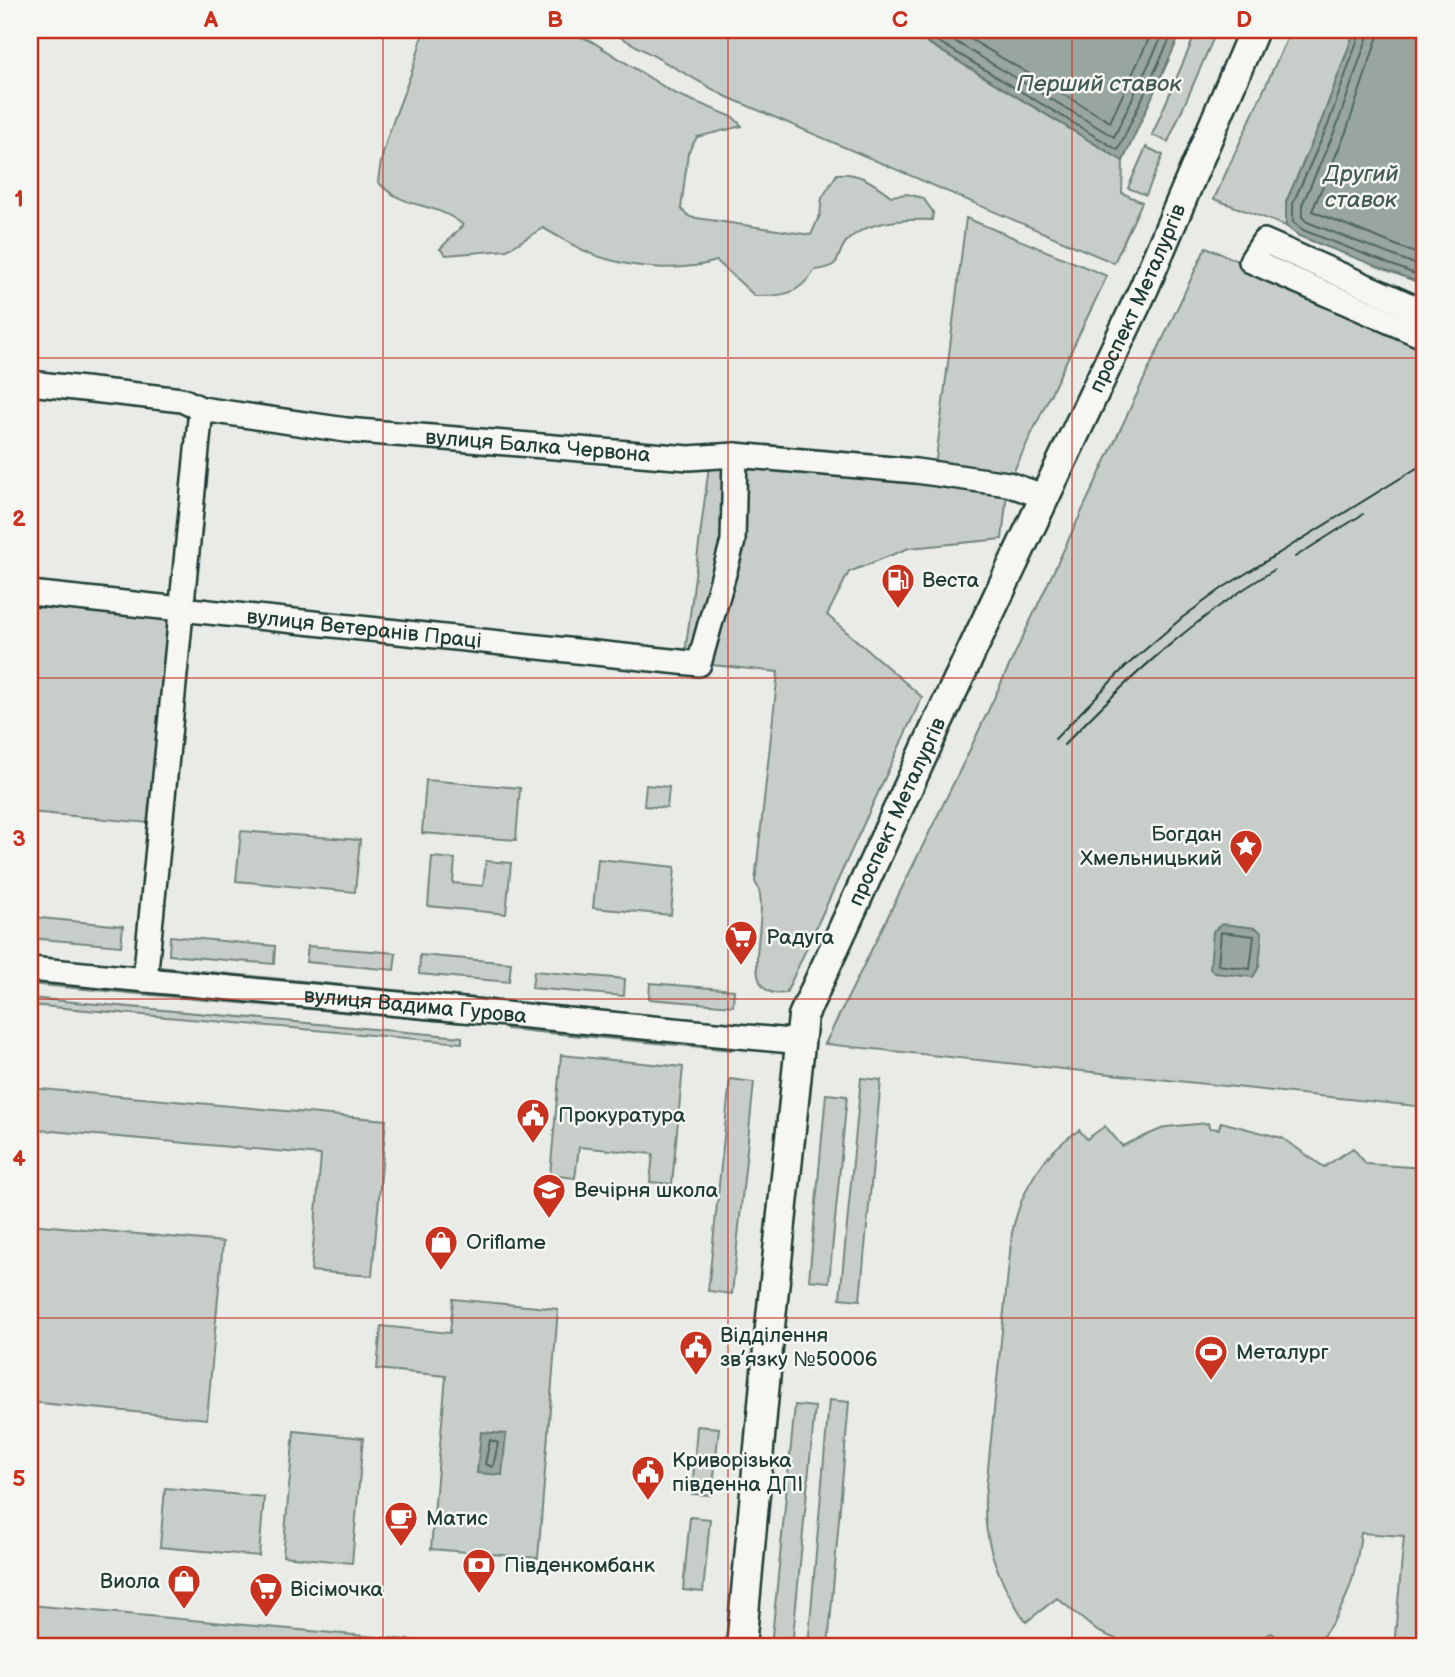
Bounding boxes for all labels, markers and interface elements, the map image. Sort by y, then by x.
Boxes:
text: A [203,6,219,34]
text: B [547,6,563,34]
text: C [892,6,908,34]
text: D [1236,6,1252,34]
water label: Перший ставок [1017,70,1182,98]
water label: Другий ставок [1322,160,1398,214]
text: 1 [14,185,24,213]
street label: проспект Металургів [1084,200,1191,397]
street label: вулиця Балка Червона [424,424,652,467]
text: 2 [12,505,26,533]
fuel station icon: Веста [879,561,917,610]
place label: Веста [922,568,980,593]
street label: вулиця Ветеранів Праці [245,604,483,653]
street label: проспект Металургів [843,713,951,910]
place label: Богдан Хмельницький [1080,822,1222,871]
text: 3 [12,825,26,853]
place icon: Богдан Хмельницький [1227,827,1265,876]
supermarket icon: Радуга [722,918,760,967]
place label: Радуга [766,925,835,950]
street label: вулиця Вадима Гурова [303,982,528,1029]
public building icon: Прокуратура [514,1096,552,1145]
place label: Прокуратура [558,1103,686,1128]
text: 4 [12,1145,26,1173]
school or university icon: Вечірня школа [530,1171,568,1220]
place label: Вечірня школа [574,1178,719,1203]
shop icon: Oriflame [422,1223,460,1272]
place label: Oriflame [466,1230,546,1255]
place label: Відділення зв’язку №50006 [720,1323,878,1372]
public building icon: Відділення зв’язку №50006 [677,1328,715,1377]
sports icon: Металург [1192,1333,1230,1382]
place label: Металург [1236,1340,1329,1365]
place label: Криворізька південна ДПІ [672,1448,803,1497]
public building icon: Криворізька південна ДПІ [629,1453,667,1502]
text: 5 [12,1465,26,1493]
cafe icon: Матис [382,1499,420,1548]
place label: Матис [426,1506,488,1531]
bank icon: Південкомбанк [460,1546,498,1595]
place label: Південкомбанк [504,1553,655,1578]
shop icon: Виола [165,1562,203,1611]
place label: Виола [100,1569,161,1594]
supermarket icon: Вісімочка [247,1570,285,1619]
place label: Вісімочка [290,1577,383,1602]

